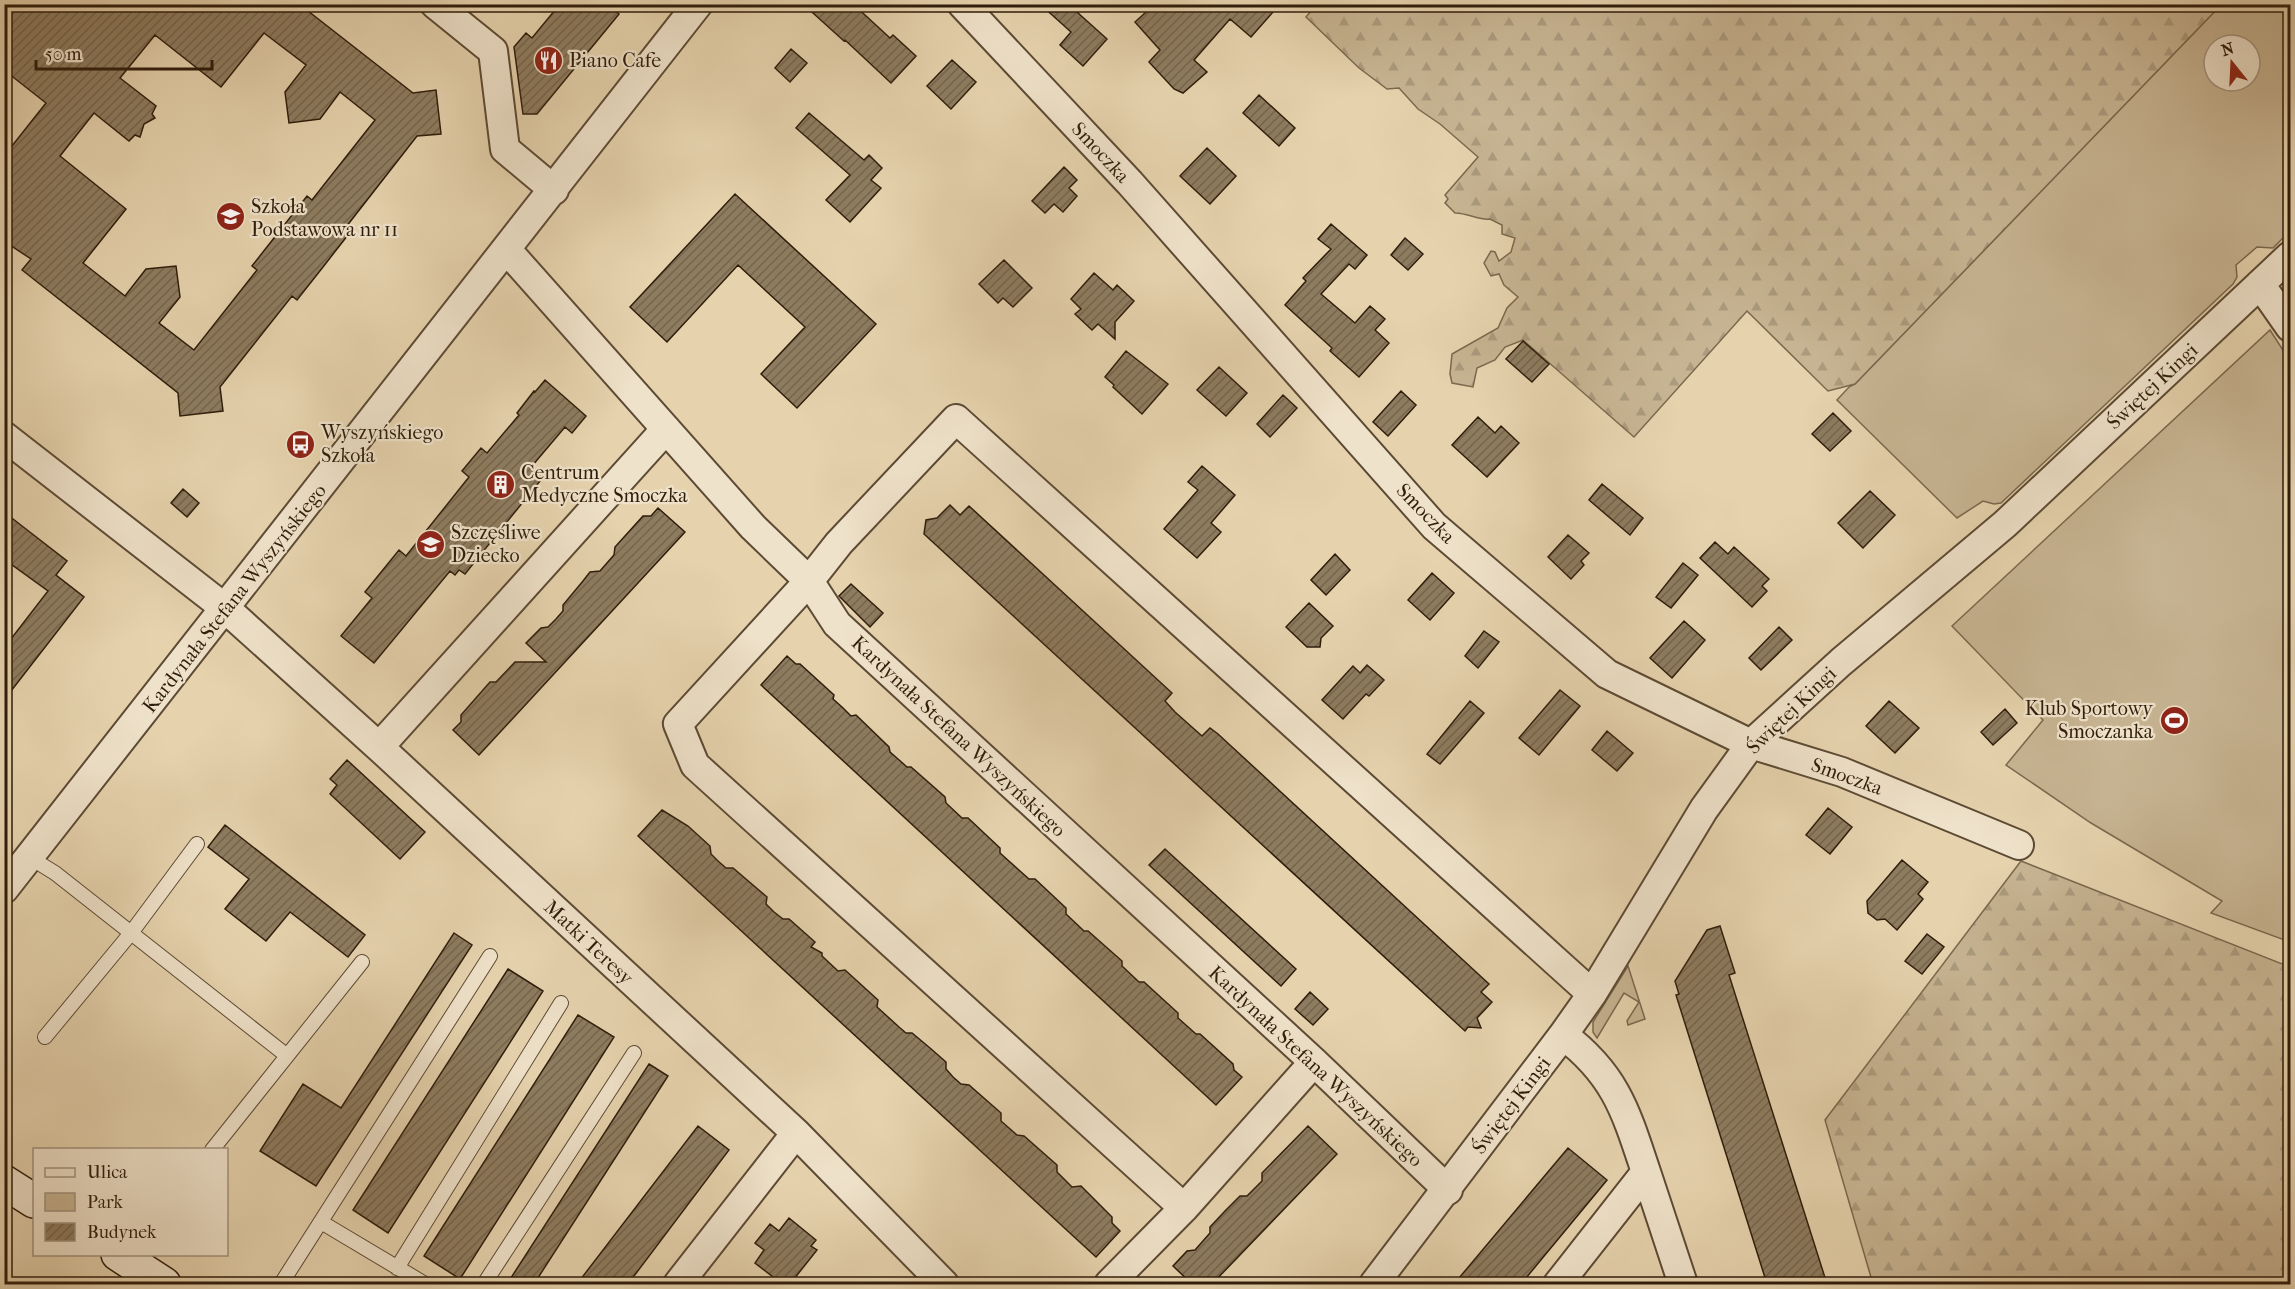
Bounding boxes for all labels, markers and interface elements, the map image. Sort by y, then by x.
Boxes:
scale bar [36,33,212,71]
north arrow [2202,33,2262,93]
text: N [2219,38,2237,60]
text: 50 m [45,44,82,65]
restaurant icon: Piano Cafe [532,44,564,76]
place label: Piano Cafe [569,49,661,72]
street label: Smoczka [1067,117,1135,188]
place label: Szkoła Podstawowa nr 11 [251,195,398,241]
school or university icon: Szkoła Podstawowa nr 11 [214,201,246,233]
street label: Świętej Kingi [2101,338,2203,434]
place label: Wyszyńskiego Szkoła [320,421,443,467]
bus stop icon: Wyszyńskiego Szkoła [284,428,316,460]
place label: Centrum Medyczne Smoczka [521,461,688,507]
building icon: Centrum Medyczne Smoczka [484,468,516,500]
street label: Kardynała Stefana Wyszyńskiego [138,479,331,717]
street label: Smoczka [1392,479,1460,549]
place label: Szczęśliwe Dziecko [451,521,541,567]
school or university icon: Szczęśliwe Dziecko [414,528,446,560]
street label: Kardynała Stefana Wyszyńskiego [847,631,1070,842]
street label: Świętej Kingi [1741,661,1841,759]
place label: Klub Sportowy Smoczanka [2025,697,2154,743]
sports icon: Klub Sportowy Smoczanka [2158,704,2190,736]
street label: Smoczka [1808,753,1886,800]
street label: Matki Teresy [539,895,639,990]
street label: Kardynała Stefana Wyszyńskiego [1204,961,1427,1172]
street label: Świętej Kingi [1467,1051,1555,1158]
legend [33,1148,228,1256]
text: Ulica [87,1162,128,1183]
text: Park [87,1192,124,1213]
text: Budynek [87,1222,157,1243]

